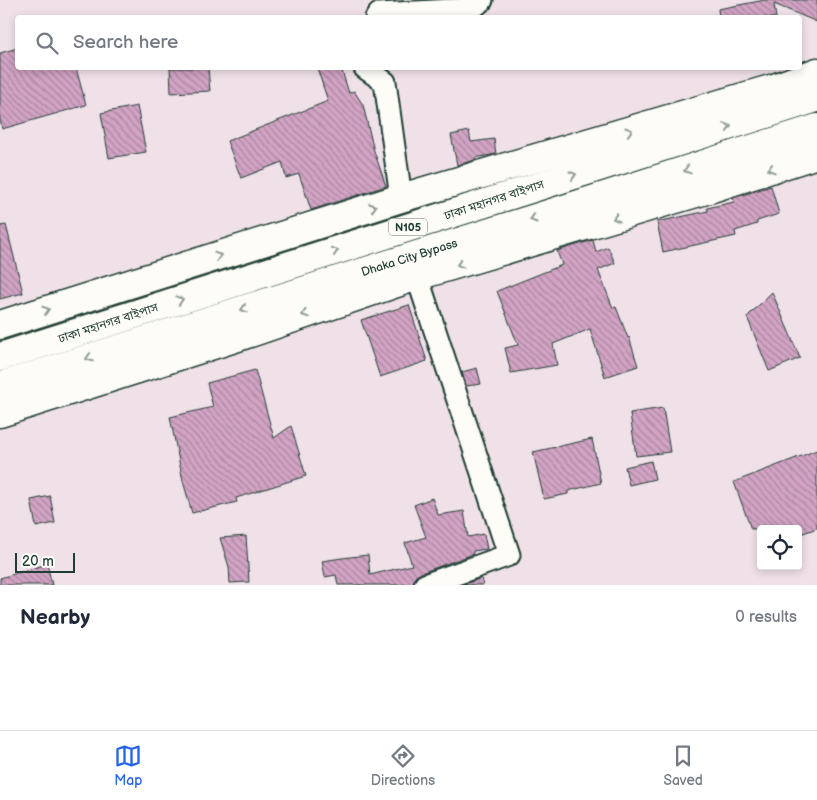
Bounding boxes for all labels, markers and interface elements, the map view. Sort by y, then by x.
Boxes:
search box [15,15,802,70]
icon: search [33,29,61,57]
text: Search here [73,31,178,54]
one-way arrow [723,122,732,132]
one-way arrow [625,126,633,136]
one-way arrow [767,163,775,173]
one-way arrow [684,164,692,174]
one-way arrow [568,171,577,181]
street label: ঢাকা মহানগর বাইপাস [441,176,547,224]
one-way arrow [368,202,377,212]
one-way arrow [612,212,620,222]
one-way arrow [529,213,537,223]
road number: N105 [389,218,427,236]
street label: Dhaka City Bypass [359,236,460,280]
one-way arrow [330,246,338,256]
one-way arrow [213,251,222,261]
one-way arrow [456,258,464,268]
one-way arrow [175,296,183,306]
street label: ঢাকা মহানগর বাইপাস [55,299,161,347]
one-way arrow [240,304,248,314]
one-way arrow [42,306,50,316]
one-way arrow [302,308,310,318]
one-way arrow [85,353,94,363]
map controls [757,525,802,570]
button: locate [757,525,802,570]
scale bar [15,550,75,573]
text: 20 m [22,553,54,570]
text: Nearby [20,605,90,630]
text: 0 results [735,608,797,627]
tab: Map [114,742,142,789]
tab: Directions [371,742,435,789]
tab: Saved [663,742,703,789]

